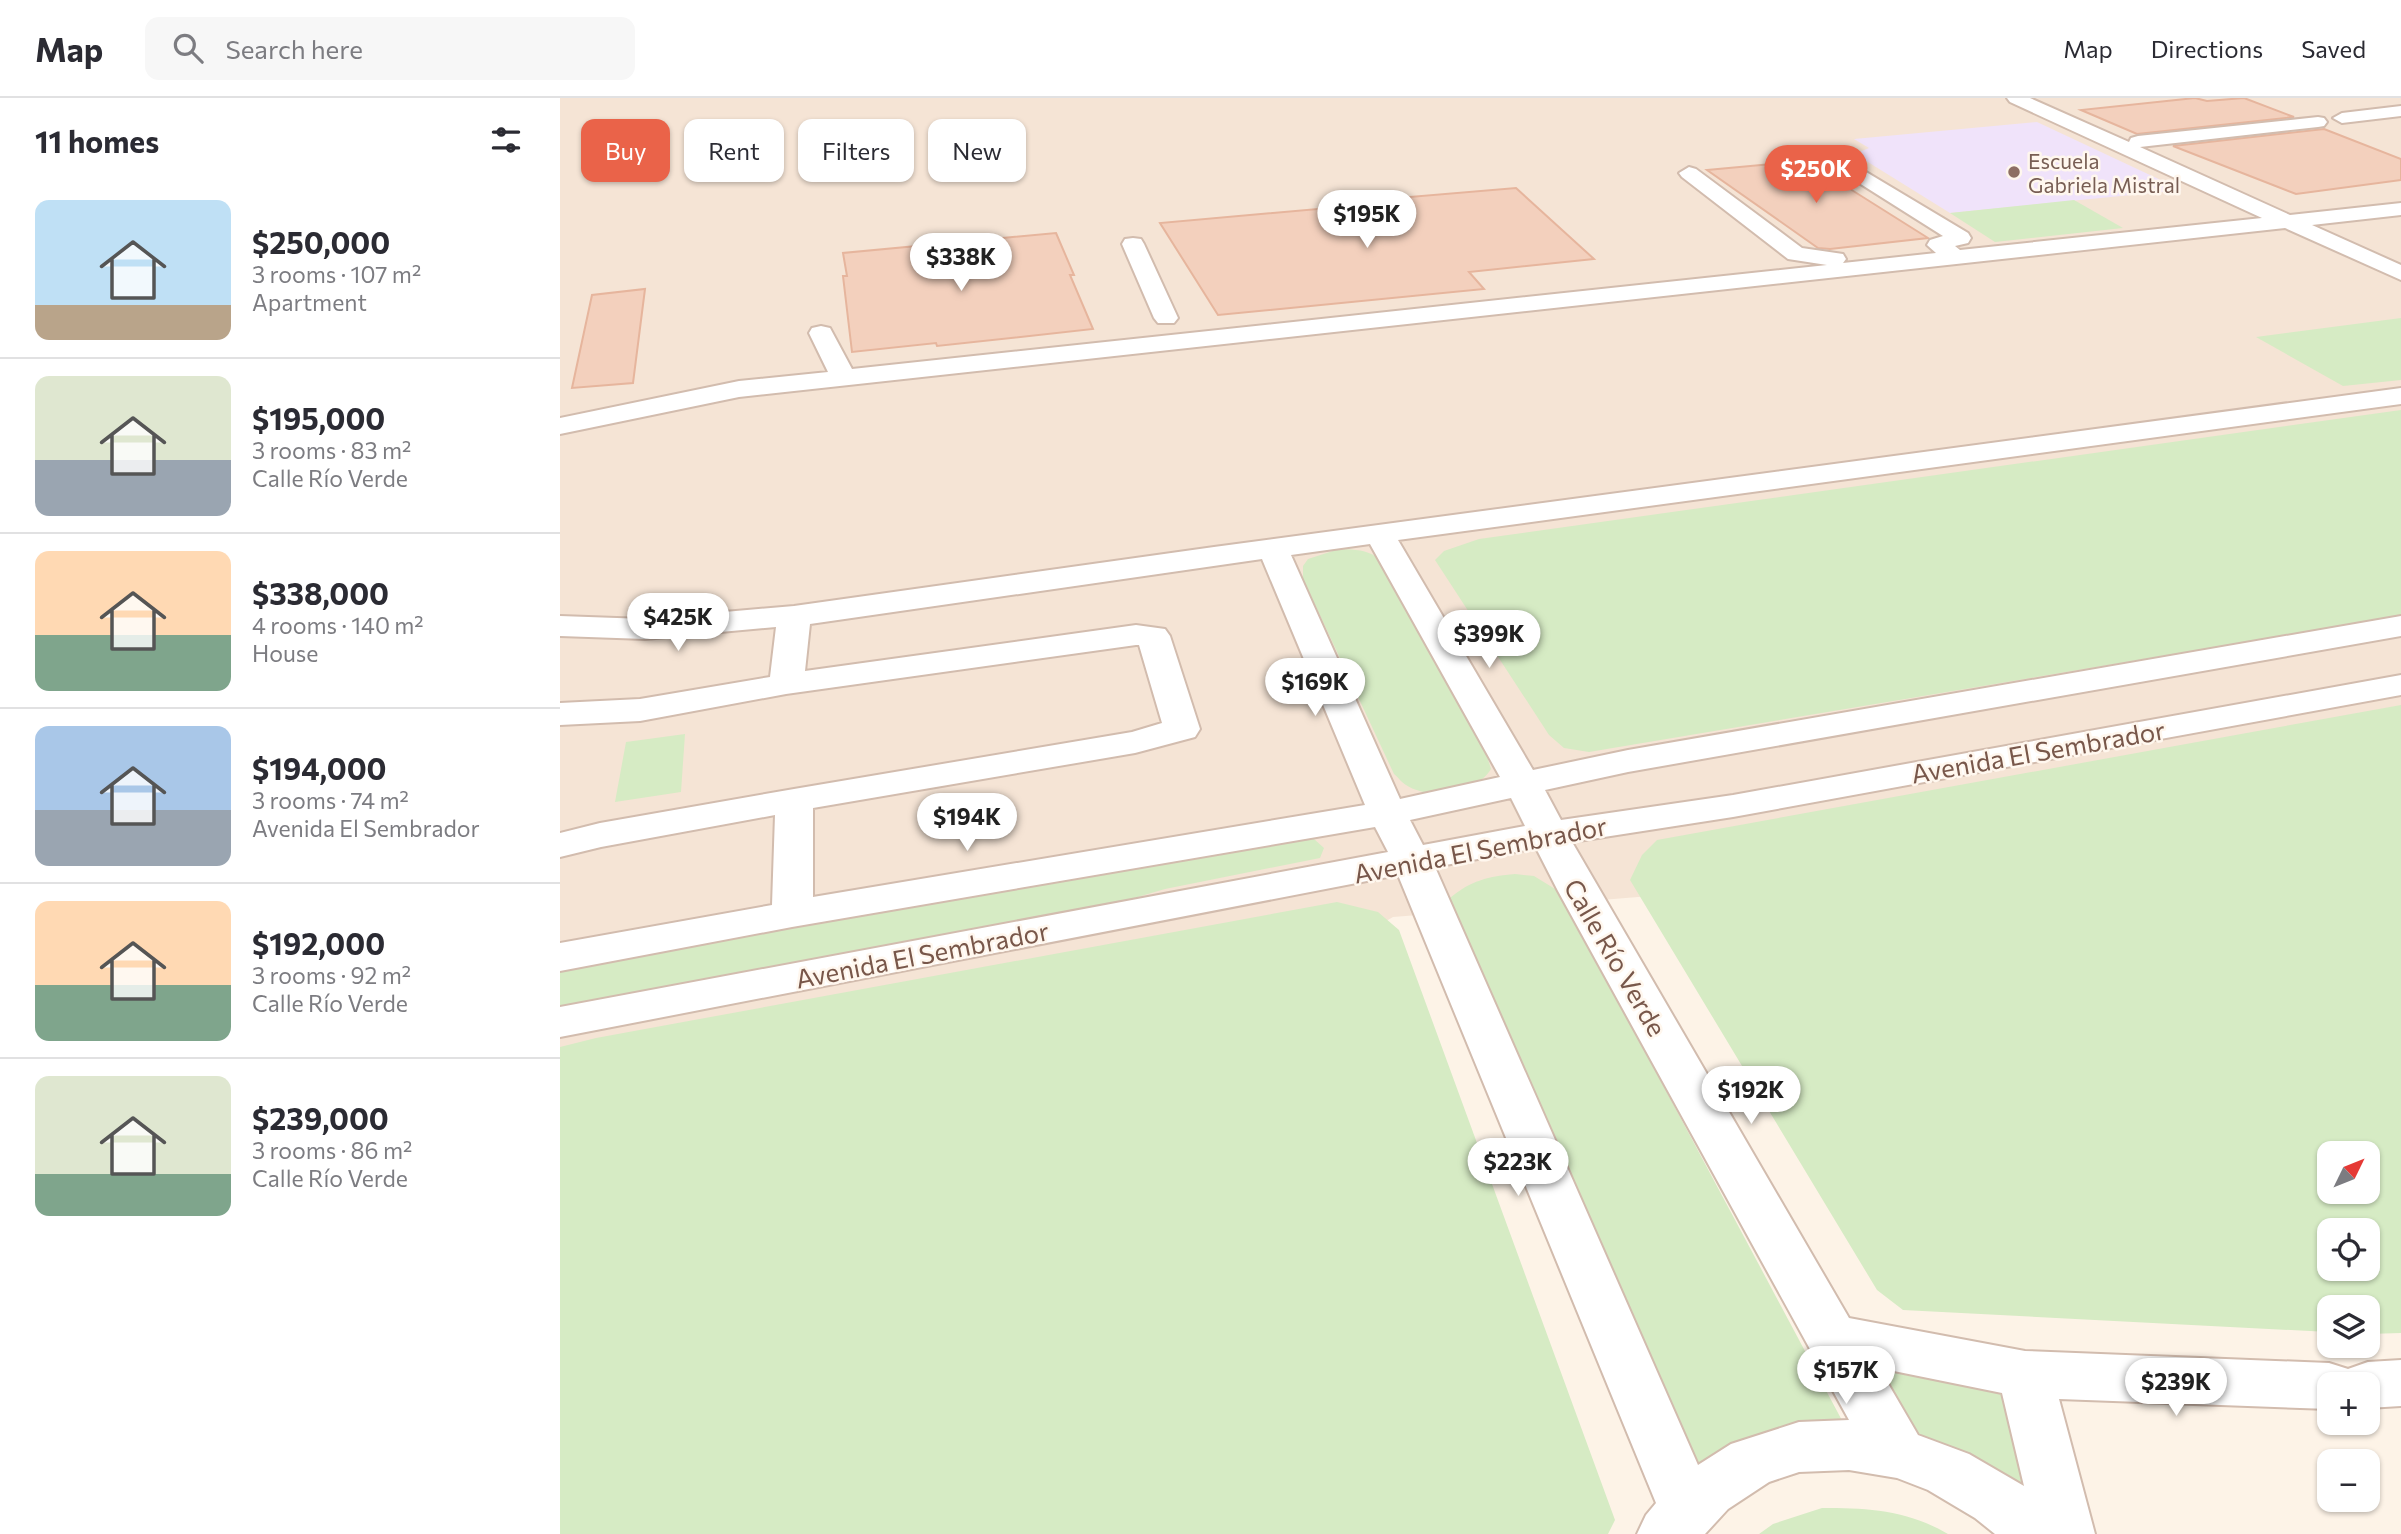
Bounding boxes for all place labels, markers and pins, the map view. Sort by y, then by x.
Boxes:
pin: $250K [1767,146,1865,205]
place label: Escuela Gabriela Mistral [2028,148,2180,197]
marker: Escuela Gabriela Mistral [2006,164,2022,180]
pin: $195K [1318,190,1416,250]
pin: $338K [912,234,1010,293]
pin: $425K [629,594,727,653]
pin: $399K [1440,610,1538,670]
pin: $169K [1266,658,1364,718]
pin: $194K [918,794,1016,853]
pin: $192K [1702,1066,1800,1126]
pin: $223K [1469,1138,1567,1198]
pin: $157K [1797,1346,1895,1406]
pin: $239K [2127,1358,2225,1418]

